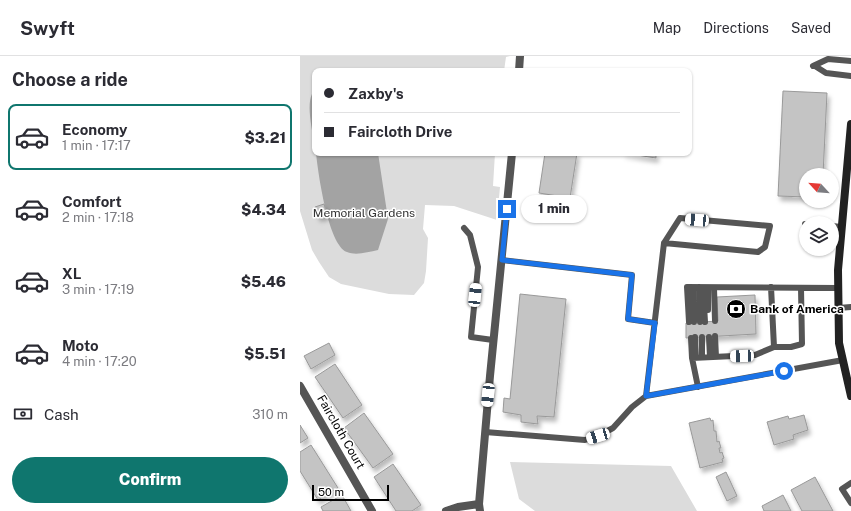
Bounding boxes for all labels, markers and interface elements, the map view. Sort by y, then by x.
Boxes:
text: Swyft [20,17,75,39]
text: Map [653,20,681,36]
text: Directions [703,20,769,36]
text: Saved [791,20,831,36]
text: Choose a ride [12,69,128,90]
text: Zaxby's [348,85,404,102]
icon: car [14,119,50,155]
text: Economy [62,121,127,138]
text: Faircloth Drive [348,123,453,140]
text: $3.21 [244,129,286,146]
text: 1 min · 17:17 [62,138,131,153]
north arrow [799,168,839,208]
map controls [799,168,839,256]
icon: car [14,191,50,227]
text: Comfort [62,193,122,210]
callout: 1 min [521,195,587,223]
route end [498,200,516,218]
text: $4.34 [241,201,286,218]
text: 1 min [538,201,570,216]
park label: Memorial Gardens [313,206,415,220]
text: 2 min · 17:18 [62,210,134,225]
car [685,213,709,227]
button: layers [799,216,839,256]
icon: car [14,263,50,299]
text: XL [62,265,81,282]
text: $5.46 [241,273,286,290]
text: 3 min · 17:19 [62,282,134,297]
car [468,282,482,308]
bank icon: Bank of America [725,298,747,320]
place label: Bank of America [750,302,844,316]
icon: car [14,335,50,371]
text: Moto [62,337,99,354]
text: $5.51 [244,345,286,362]
car [730,350,754,362]
text: 4 min · 17:20 [62,354,137,369]
route start [775,362,793,380]
car [481,382,495,408]
street label: Faircloth Court [314,392,368,472]
icon: cash [12,403,34,425]
text: Cash [44,406,79,423]
text: 310 m [252,407,288,422]
car [585,427,611,445]
button: Confirm [12,457,288,503]
scale bar [312,483,389,502]
text: 50 m [318,486,344,498]

